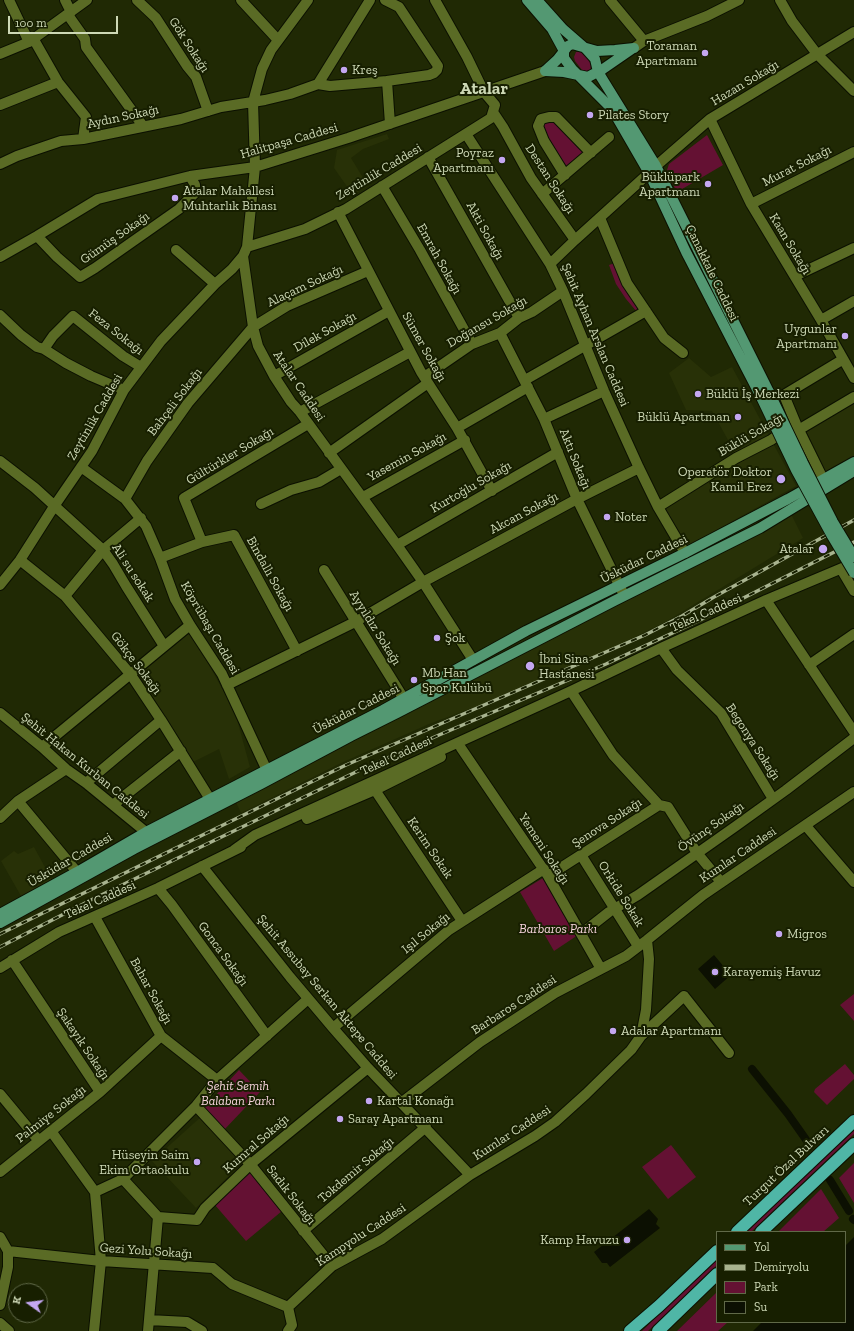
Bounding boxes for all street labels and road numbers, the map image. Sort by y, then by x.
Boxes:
street label: Gök Sokağı [165,14,213,76]
street label: Hazan Sokağı [708,57,782,109]
street label: Aydın Sokağı [86,102,160,132]
street label: Halitpaşa Caddesi [238,120,340,162]
street label: Zeytinlik Caddesi [333,140,425,204]
street label: Destan Sokağı [522,141,578,217]
street label: Murat Sokağı [760,142,834,190]
street label: Akti Sokağı [463,199,507,263]
street label: Gümüş Sokağı [77,208,153,268]
street label: Kaan Sokağı [766,211,814,277]
street label: Emrah Sokağı [413,221,465,297]
street label: Çanakkale Caddesi [682,222,742,324]
street label: Şehit Ayhan Arslan Caddesi [558,261,632,409]
street label: Alaçam Sokağı [265,262,345,310]
street label: Doğansu Sokağı [444,293,530,351]
street label: Feza Sokağı [85,306,147,358]
street label: Dilek Sokağı [291,308,359,356]
street label: Sümer Sokağı [398,309,450,385]
street label: Atalar Caddesi [270,348,328,424]
street label: Bahçeli Sokağı [144,365,206,439]
street label: Zeytinlik Caddesi [64,371,126,463]
street label: Büklü Sokağı [715,410,787,460]
street label: Gültürkler Sokağı [183,424,277,488]
street label: Aktı Sokağı [556,426,594,492]
street label: Yasemin Sokağı [365,429,449,485]
street label: Kurtoğlu Sokağı [428,458,514,516]
street label: Akcan Sokağı [487,488,561,538]
street label: Üsküdar Caddesi [598,531,690,587]
street label: Bindallı Sokağı [243,534,297,614]
street label: Ali su sokak [108,541,158,605]
street label: Köprübaşı Caddesi [177,579,243,677]
street label: Ayyıldız Sokağı [346,588,404,668]
street label: Tekel Caddesi [668,590,744,636]
street label: Gökçe Sokağı [107,628,165,698]
street label: Üsküdar Caddesi [310,681,402,737]
street label: Begonya Sokağı [722,701,784,783]
street label: Şehit Hakan Kurban Caddesi [18,710,152,822]
street label: Tekel Caddesi [358,733,434,779]
street label: Şenova Sokağı [569,795,645,851]
street label: Övünç Sokağı [675,798,747,856]
street label: Yemeni Sokağı [515,810,573,888]
street label: Kerim Sokak [404,814,456,882]
street label: Kumlar Caddesi [697,824,779,886]
street label: Üsküdar Caddesi [25,830,115,890]
street label: Orkide Sokak [595,858,647,930]
street label: Tekel Caddesi [62,877,138,923]
street label: Işıl Sokağı [399,909,453,957]
street label: Şehit Assubay Serkan Aktepe Caddesi [254,912,400,1082]
street label: Gonca Sokağı [194,919,252,989]
street label: Bahar Sokağı [126,955,176,1027]
street label: Barbaros Caddesi [469,972,559,1038]
street label: Şakayık Sokağı [53,1005,113,1083]
street label: Palmiye Sokağı [13,1082,89,1146]
street label: Kumlar Caddesi [470,1102,554,1164]
street label: Kumral Sokağı [220,1111,292,1177]
street label: Turgut Özal Bulvarı [740,1122,832,1210]
street label: Tokdemir Sokağı [315,1134,397,1206]
street label: Sadık Sokağı [263,1162,319,1228]
street label: Kampyolu Caddesi [313,1200,409,1270]
street label: Gezi Yolu Sokağı [99,1240,193,1262]

